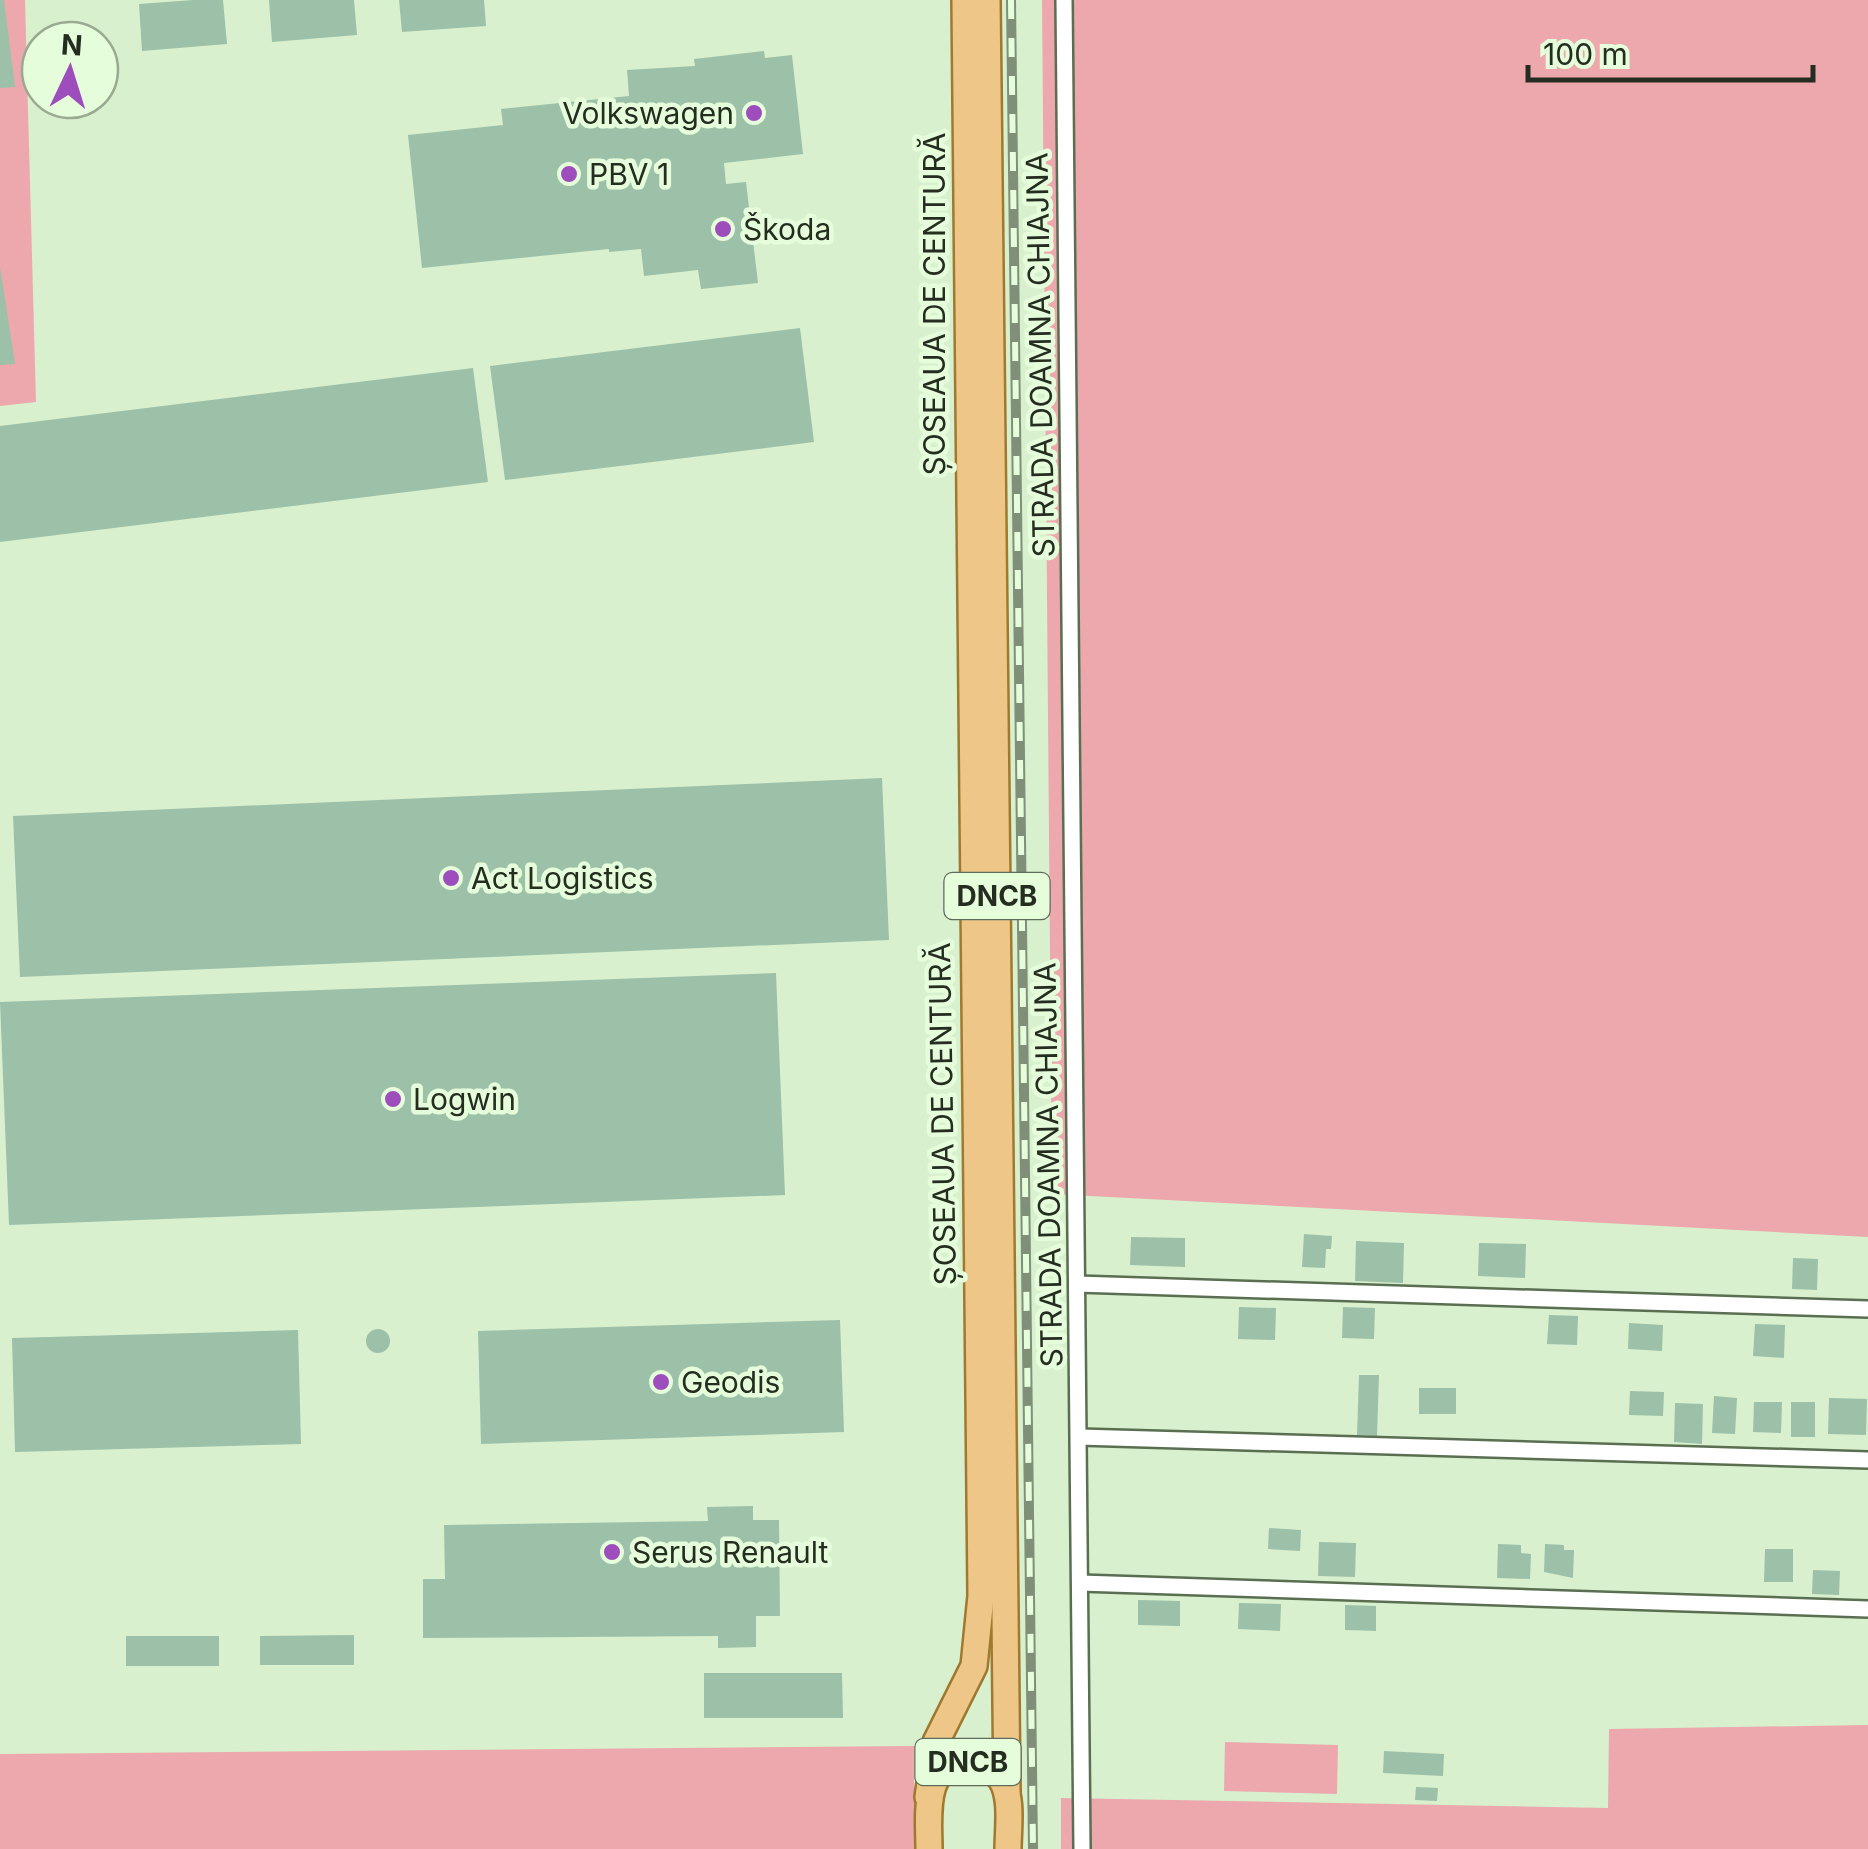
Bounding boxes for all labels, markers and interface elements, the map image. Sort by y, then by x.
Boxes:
north arrow [20,20,120,120]
scale bar [1528,20,1813,82]
text: N [60,27,84,63]
text: 100 m [1543,36,1628,72]
place label: Volkswagen [562,95,734,131]
marker: Volkswagen [743,102,765,124]
street label: ȘOSEAUA DE CENTURĂ [916,133,953,475]
street label: STRADA DOAMNA CHIAJNA [1018,152,1062,558]
place label: PBV 1 [589,156,669,192]
marker: PBV 1 [558,163,580,185]
place label: Škoda [743,211,831,247]
marker: Škoda [712,218,734,240]
place label: Act Logistics [471,860,654,896]
marker: Act Logistics [440,867,462,889]
road number: DNCB [944,873,1050,919]
street label: ȘOSEAUA DE CENTURĂ [921,942,964,1286]
street label: STRADA DOAMNA CHIAJNA [1026,962,1070,1368]
place label: Logwin [413,1081,516,1117]
marker: Logwin [382,1088,404,1110]
place label: Geodis [681,1364,780,1400]
marker: Geodis [650,1371,672,1393]
place label: Serus Renault [632,1534,828,1570]
marker: Serus Renault [601,1541,623,1563]
road number: DNCB [916,1739,1020,1785]

